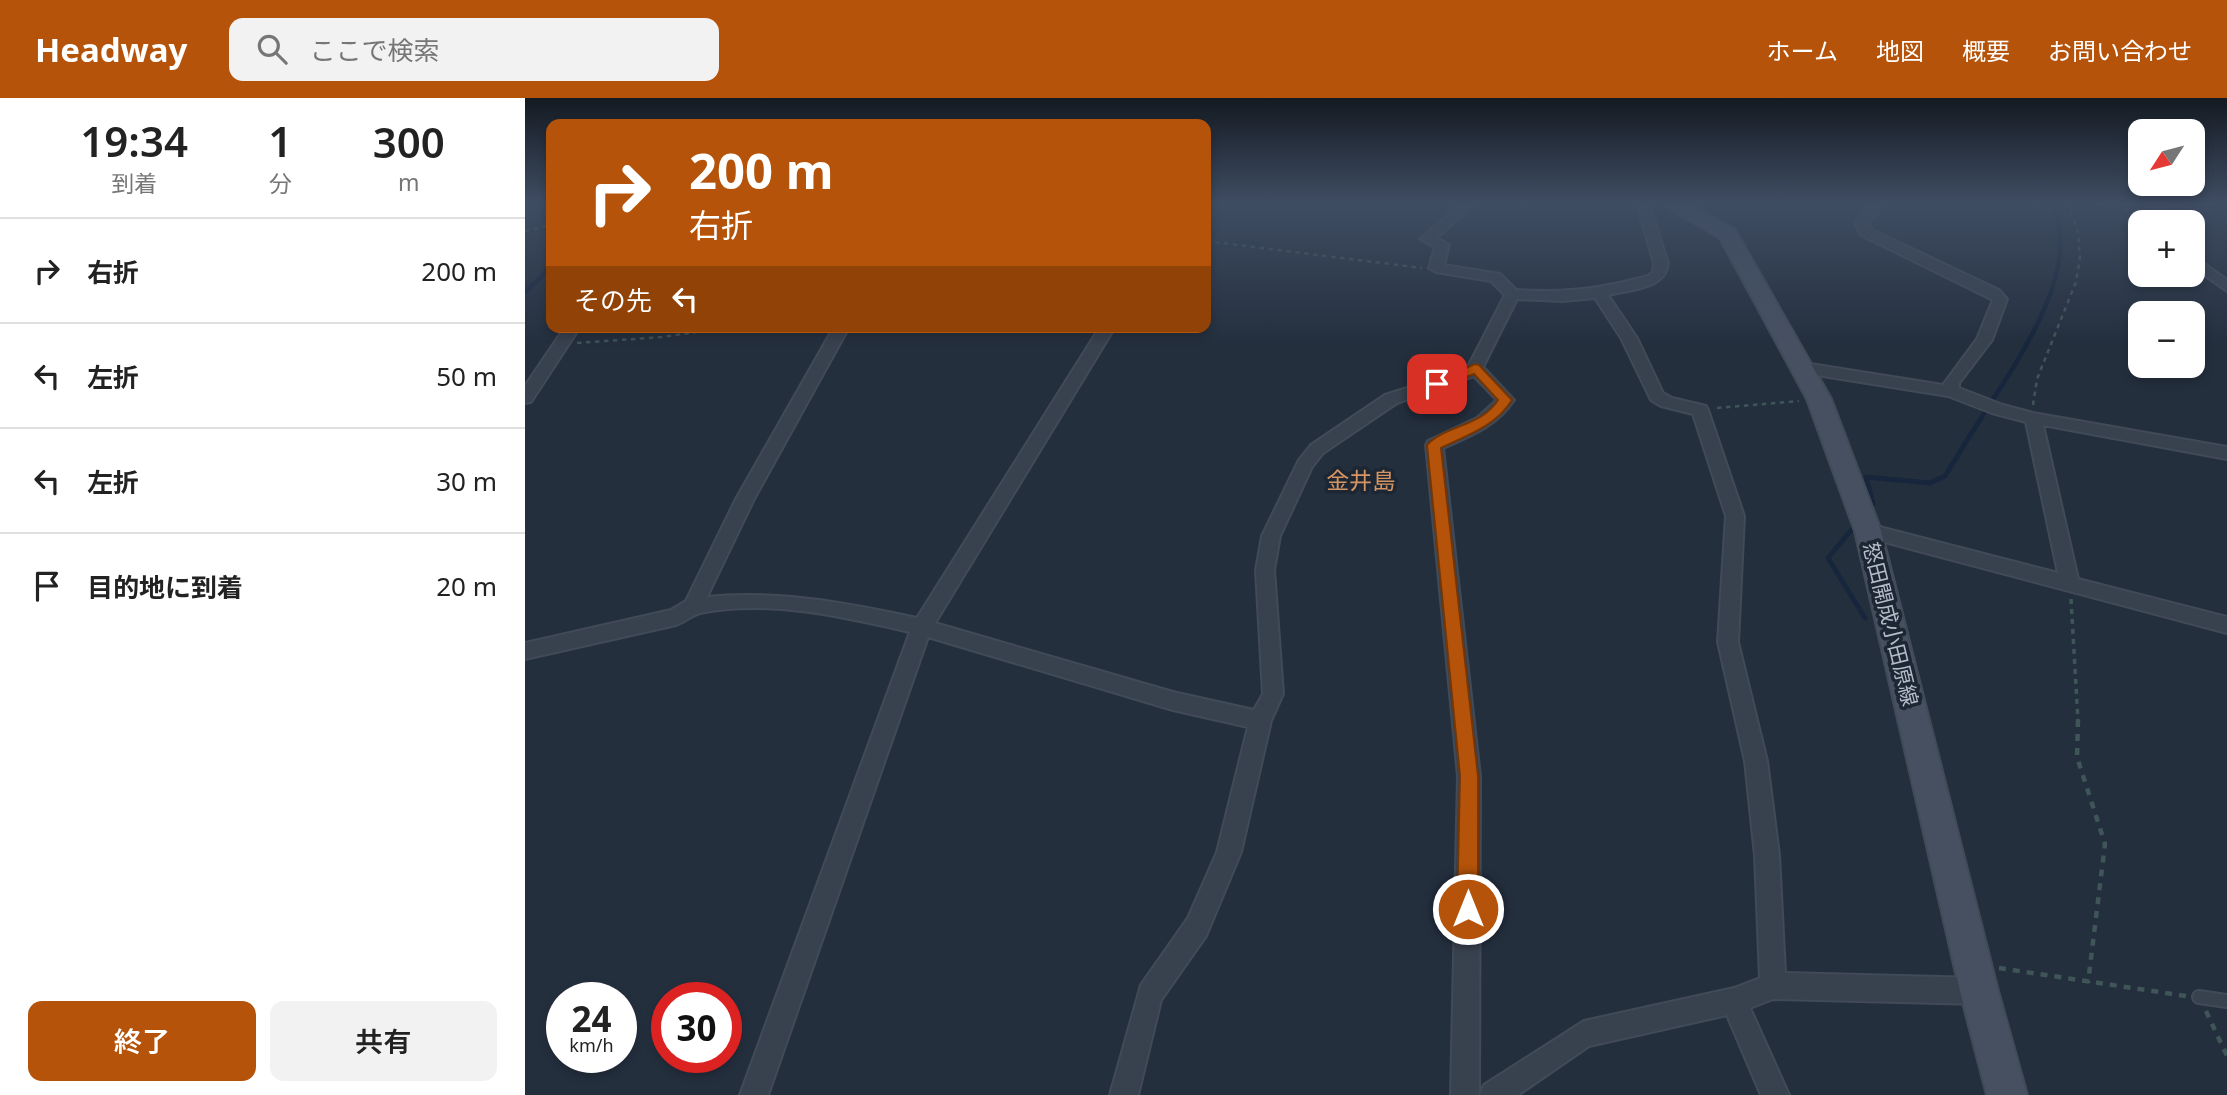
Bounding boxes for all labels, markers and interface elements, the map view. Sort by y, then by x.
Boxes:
search box [229,18,719,81]
text: Headway [35,27,187,72]
icon: search [253,30,291,68]
text: ここで検索 [309,32,439,68]
text: ホーム [1767,34,1838,67]
text: 地図 [1876,34,1924,67]
text: 概要 [1962,34,2010,67]
text: お問い合わせ [2048,34,2192,67]
text: 19:34 [80,112,188,169]
text: 1 [268,112,292,169]
text: 300 [373,113,445,170]
north arrow [2128,119,2205,196]
map controls [2128,119,2205,378]
text: 200 m [689,137,834,203]
icon: right [574,147,665,238]
text: m [398,166,419,198]
text: 到着 [111,167,157,199]
text: 分 [269,167,292,199]
text: 右折 [689,203,753,246]
button: + [2128,210,2205,287]
icon: right [28,252,66,290]
text: 200 m [421,253,497,289]
text: 右折 [87,254,139,290]
icon: left [666,280,704,318]
text: その先 [574,282,652,318]
button: − [2128,301,2205,378]
pin [1407,354,1467,414]
icon: left [28,357,66,395]
text: 50 m [436,358,497,394]
text: 左折 [87,359,139,395]
icon: arrive [1418,365,1456,403]
icon: left [28,462,66,500]
text: 30 m [436,463,497,499]
text: 左折 [87,464,139,500]
district label: 金井島 [1327,464,1396,496]
street label: 怒田開成小田原線 [1857,539,1925,709]
icon: arrive [28,567,66,605]
text: 20 m [436,568,497,604]
text: 目的地に到着 [87,569,243,605]
position arrow [1431,872,1505,946]
speed limit sign: 30 [651,982,742,1073]
text: 24 [571,995,612,1042]
button: 終了 [28,1001,256,1081]
button: 共有 [270,1001,497,1081]
text: km/h [569,1033,614,1057]

